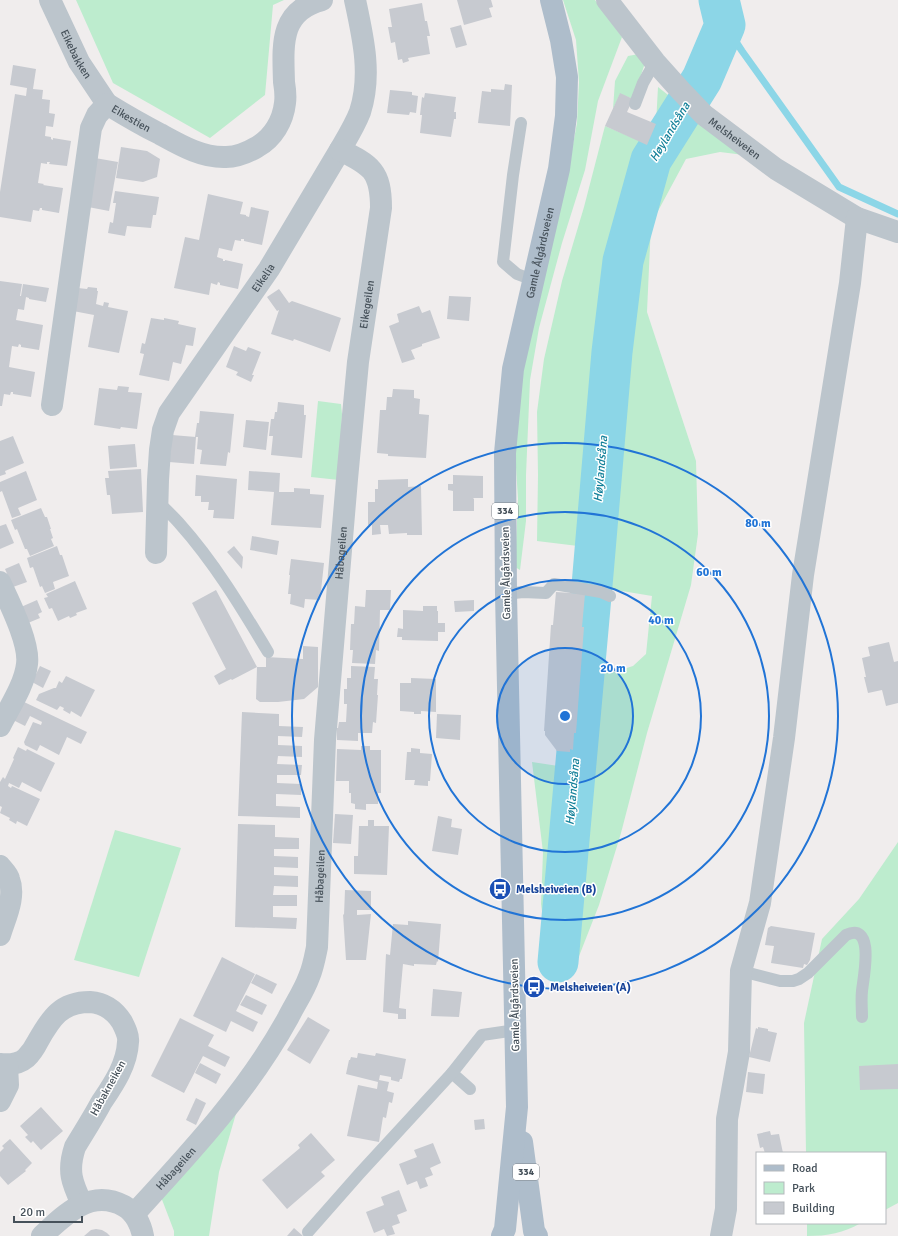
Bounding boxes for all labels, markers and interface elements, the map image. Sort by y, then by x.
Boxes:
street label: Eikebakken [58,27,95,81]
water label: Høylandsåna [646,99,694,164]
street label: Eikestien [109,102,153,135]
street label: Melsheiveien [706,114,763,162]
street label: Gamle Ålgårdsveien [523,206,557,300]
street label: Eikelia [249,261,277,295]
street label: Eikegeilen [357,279,377,330]
water label: Høylandsåna [591,434,611,503]
road number: 334 [492,503,518,519]
text: 80 m [745,516,771,531]
street label: Håbageilen [332,526,349,580]
street label: Gamle Ålgårdsveien [498,526,513,620]
text: 60 m [696,565,722,580]
text: 40 m [648,613,674,628]
text: 20 m [600,661,626,676]
centre of rings [558,709,572,723]
water label: Høylandsåna [563,757,583,826]
street label: Håbageilen [312,849,327,903]
bus stop icon: Melsheiveien (B) [487,876,513,902]
place label: Melsheiveien (B) [516,883,596,896]
street label: Gamle Ålgårdsveien [507,958,522,1052]
bus stop icon: Melsheiveien (A) [521,974,547,1000]
place label: Melsheiveien (A) [550,981,631,994]
street label: Håbakneiken [87,1058,129,1118]
street label: Håbageilen [153,1144,198,1192]
legend [756,1152,886,1224]
text: Road [792,1161,818,1176]
road number: 334 [513,1164,539,1180]
text: Park [792,1181,815,1196]
scale bar [14,1198,82,1224]
text: Building [792,1201,835,1216]
text: 20 m [20,1205,45,1220]

